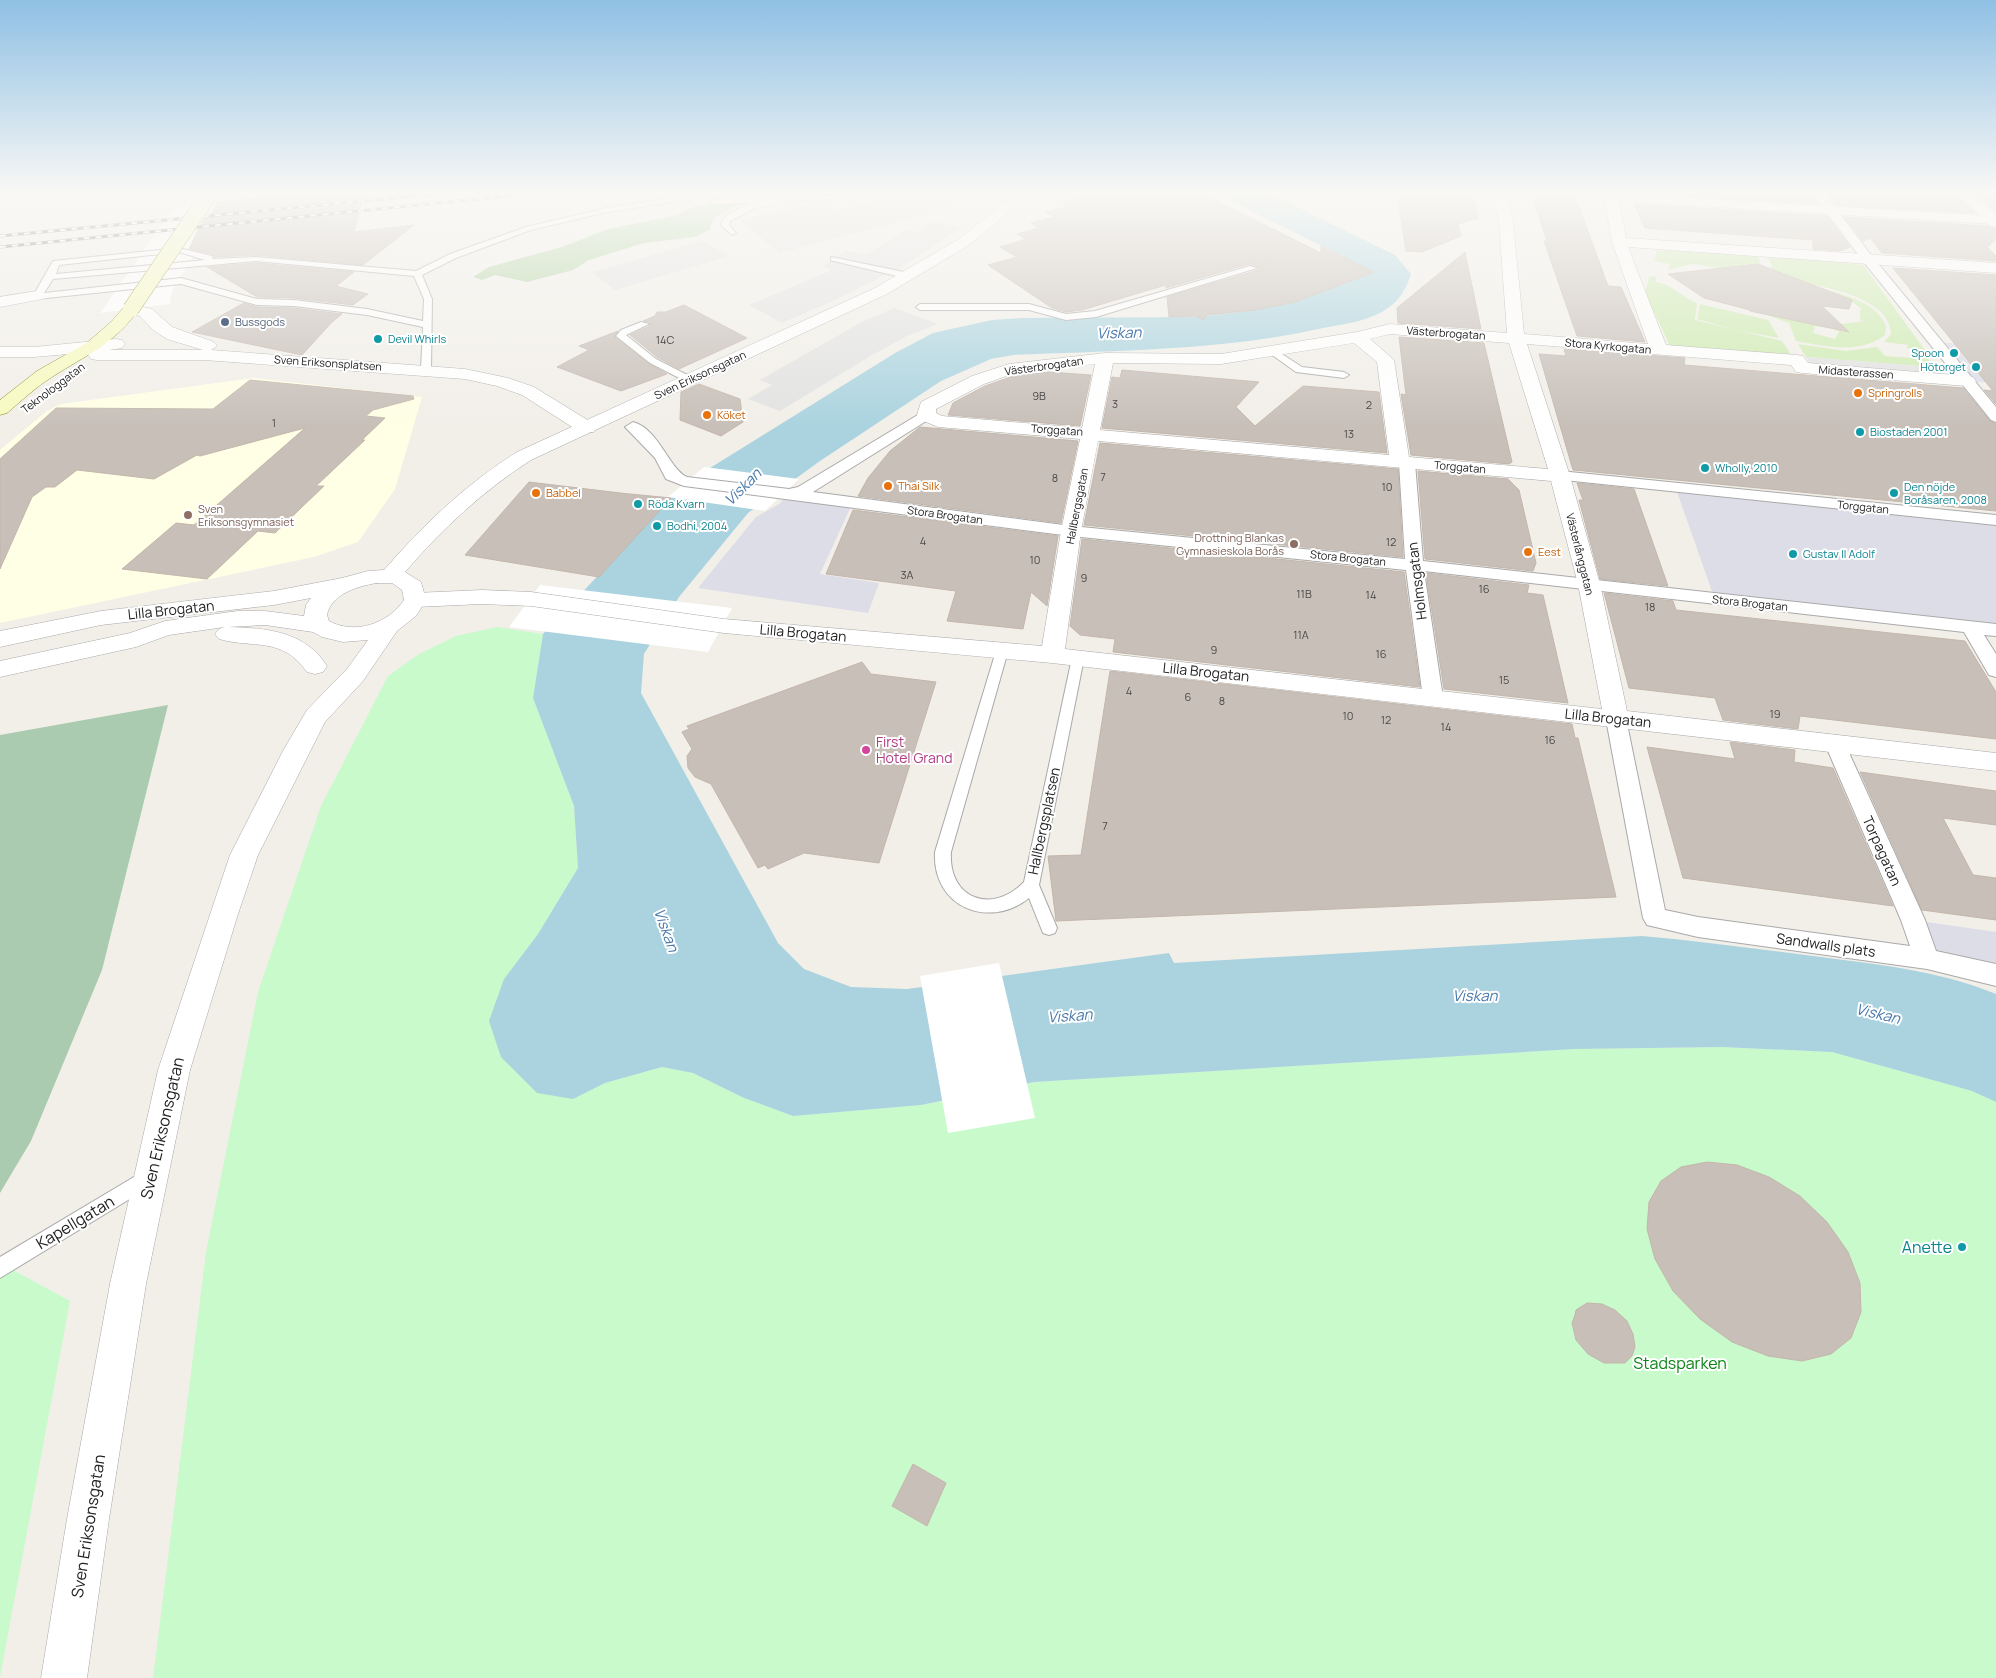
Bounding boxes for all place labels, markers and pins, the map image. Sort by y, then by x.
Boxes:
place label: Bussgods [235,314,285,329]
marker: Bussgods [219,316,231,328]
place label: Devil Whirls [388,331,446,346]
marker: Devil Whirls [372,333,384,345]
place label: Spoon [1911,345,1944,360]
marker: Spoon [1948,347,1960,359]
place label: Hötorget [1920,359,1966,374]
marker: Hötorget [1970,361,1982,373]
place label: Springrolls [1868,385,1922,400]
marker: Springrolls [1852,387,1864,399]
place label: Köket [717,407,746,422]
marker: Köket [701,409,713,421]
place label: Biostaden 2001 [1870,424,1948,439]
marker: Biostaden 2001 [1854,426,1866,438]
place label: Wholly, 2010 [1715,460,1778,475]
marker: Wholly, 2010 [1699,462,1711,474]
place label: Thai Silk [898,478,940,493]
place label: Den nöjde Boråsaren, 2008 [1904,479,1987,507]
marker: Thai Silk [882,480,894,492]
place label: Babbel [546,485,581,500]
marker: Babbel [530,487,542,499]
marker: Den nöjde Boråsaren, 2008 [1888,487,1900,499]
place label: Röda Kvarn [648,496,705,511]
marker: Röda Kvarn [632,498,644,510]
place label: Sven Eriksonsgymnasiet [198,501,294,529]
marker: Sven Eriksonsgymnasiet [182,509,194,521]
place label: Bodhi, 2004 [667,518,727,533]
marker: Bodhi, 2004 [651,520,663,532]
place label: Drottning Blankas Gymnasieskola Borås [1176,530,1284,558]
marker: Drottning Blankas Gymnasieskola Borås [1288,538,1300,550]
place label: Eest [1538,544,1561,559]
marker: Eest [1522,546,1534,558]
place label: Gustav II Adolf [1803,546,1875,561]
marker: Gustav II Adolf [1787,548,1799,560]
place label: First Hotel Grand [876,732,952,767]
marker: First Hotel Grand [860,744,872,756]
place label: Anette [1902,1236,1952,1258]
marker: Anette [1956,1241,1968,1253]

